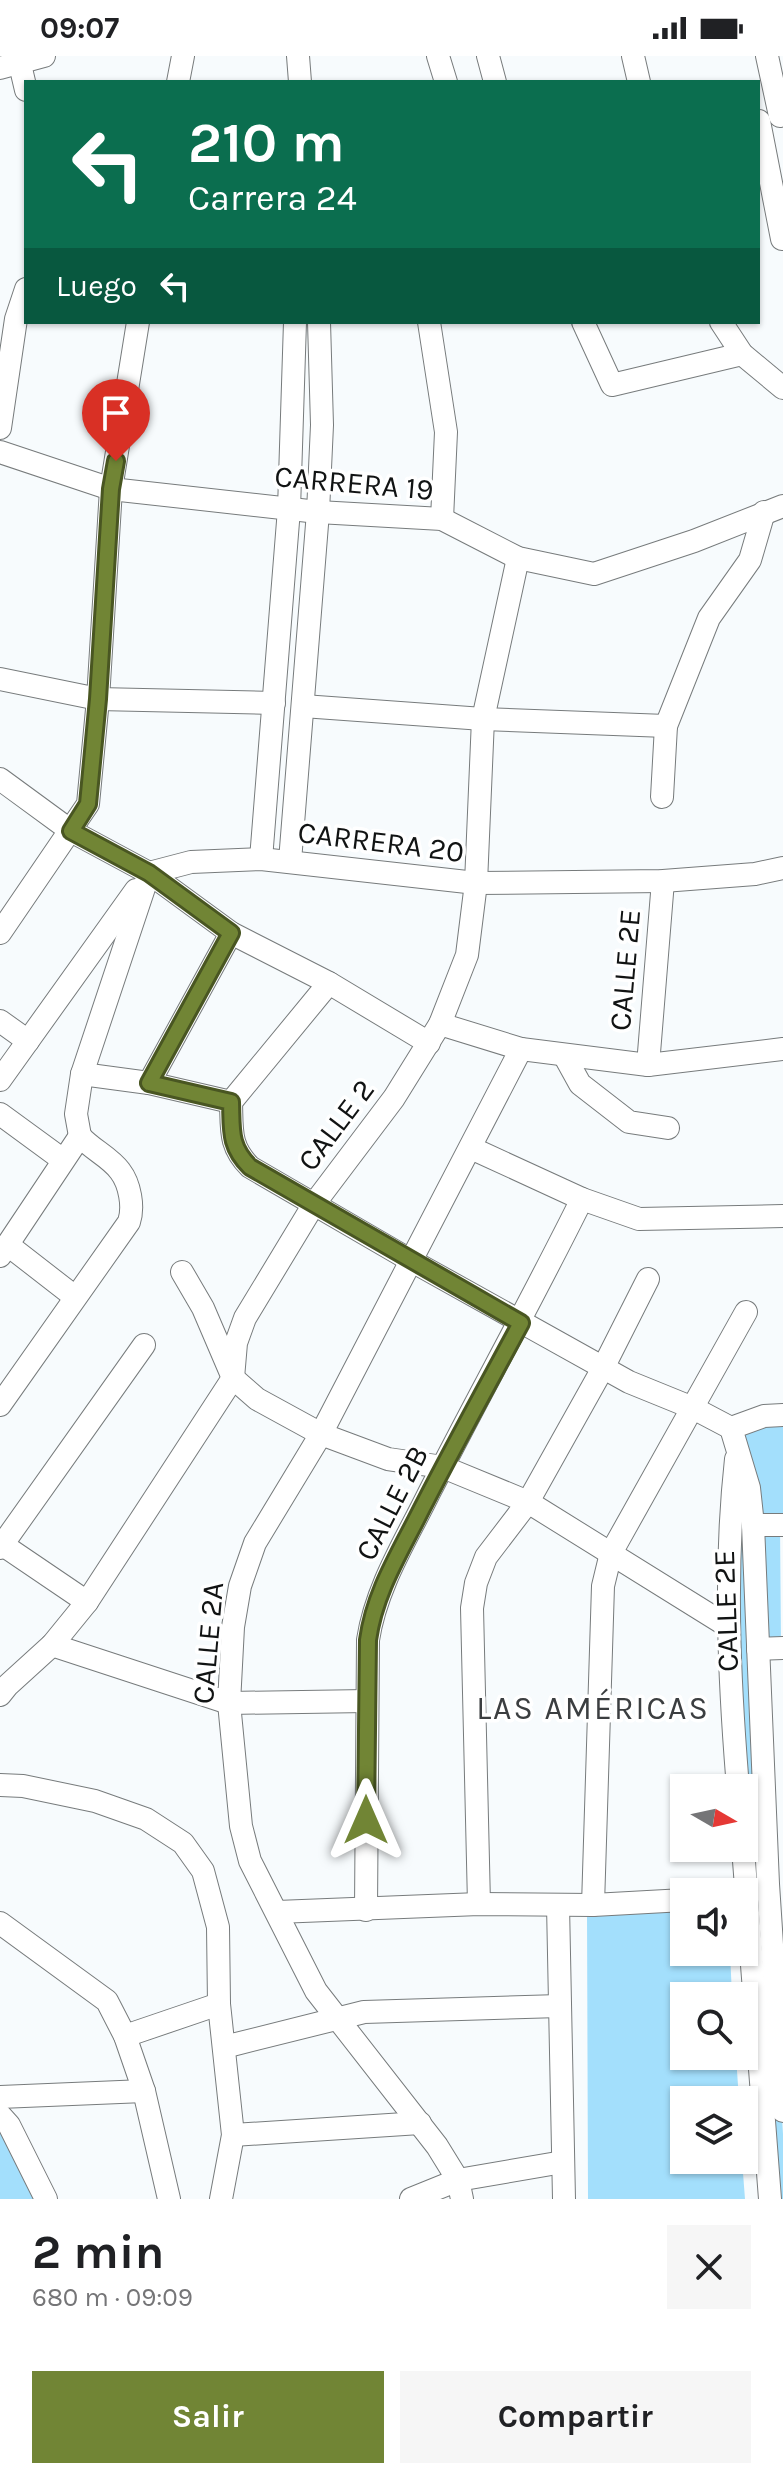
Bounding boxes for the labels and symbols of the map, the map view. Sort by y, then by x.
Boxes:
pin [82,379,150,461]
street label: CARRERA 19 [273,458,435,508]
street label: CARRERA 20 [296,814,466,870]
street label: CALLE 2E [602,908,648,1032]
street label: CALLE 2 [290,1072,382,1178]
street label: CALLE 2B [348,1440,436,1566]
street label: CALLE 2E [706,1549,746,1673]
street label: CALLE 2A [185,1581,231,1705]
district label: LAS AMÉRICAS [476,1688,710,1727]
north arrow [670,1774,758,1862]
position arrow [324,1778,408,1862]

